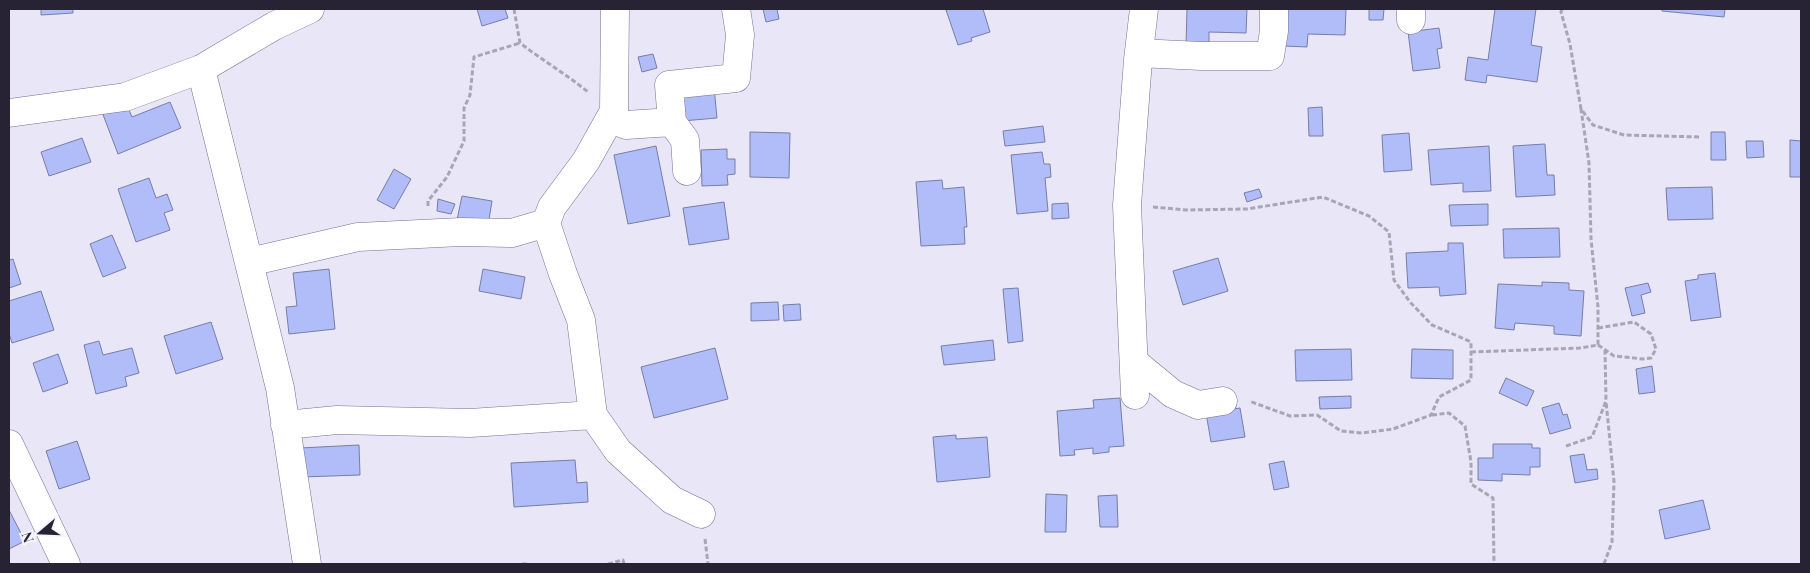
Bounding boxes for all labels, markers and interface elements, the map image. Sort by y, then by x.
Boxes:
north arrow [15,508,65,558]
text: N [17,530,38,545]

